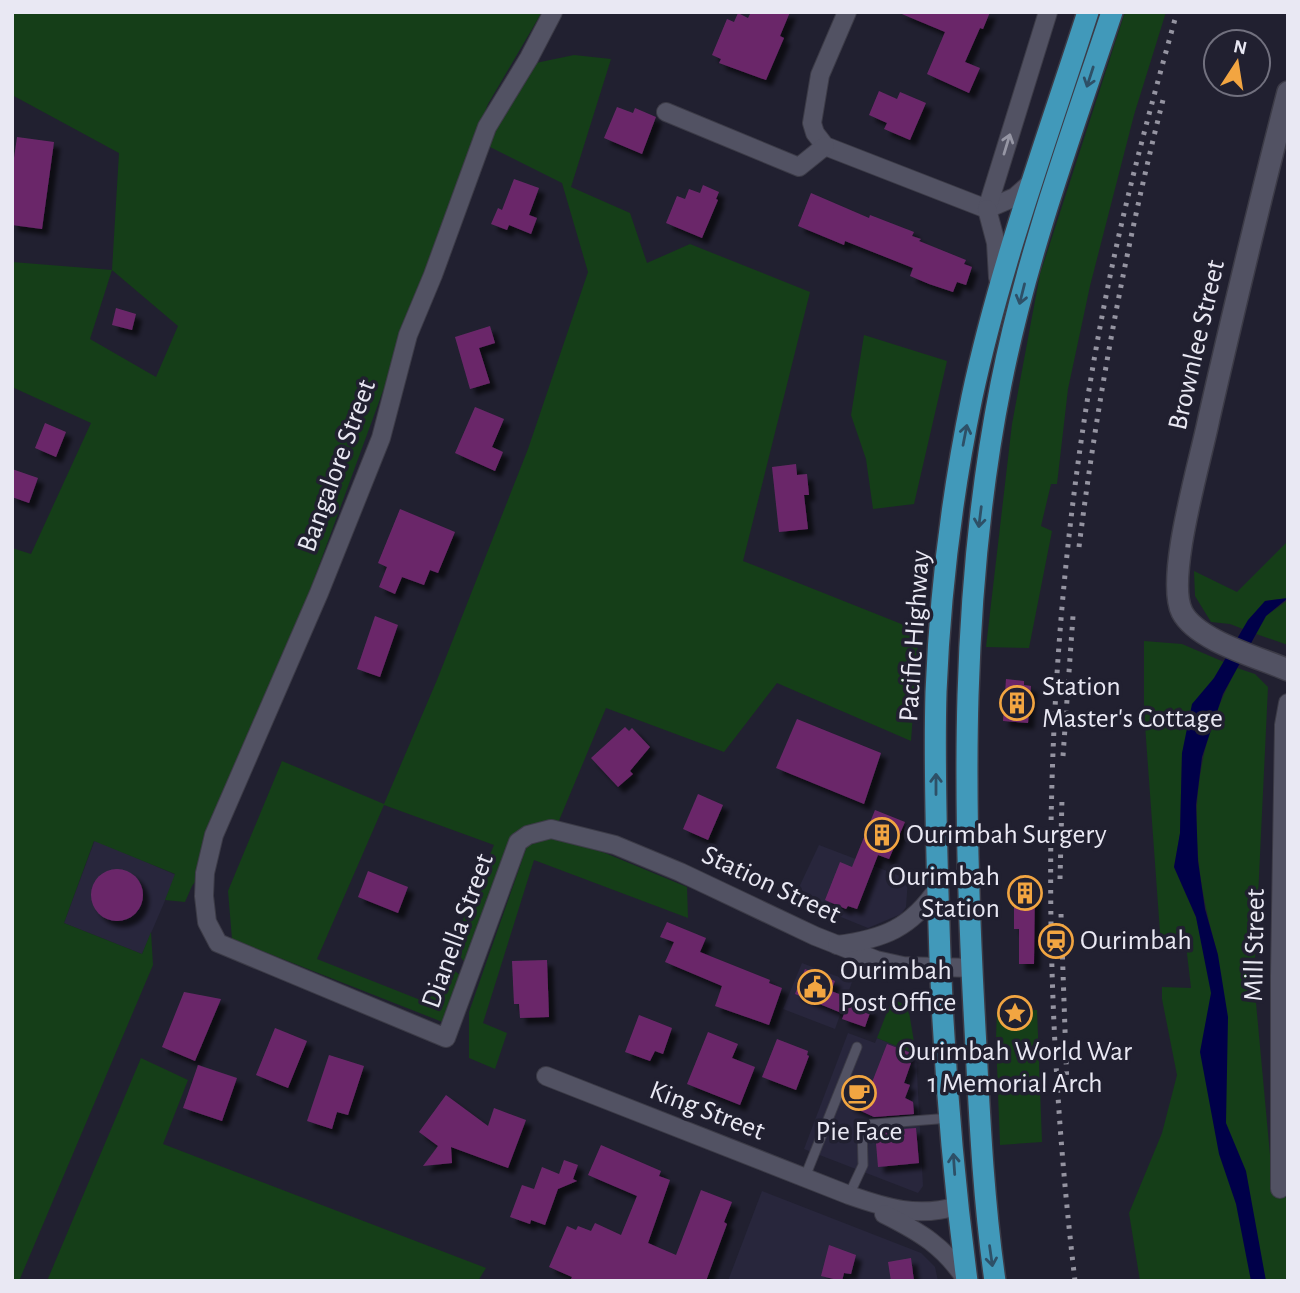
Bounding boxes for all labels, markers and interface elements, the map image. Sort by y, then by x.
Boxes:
north arrow [1202,28,1272,98]
text: N [1232,37,1249,59]
one-way arrow [1083,66,1096,88]
one-way arrow [1002,133,1015,155]
street label: Brownlee Street [1164,257,1230,433]
one-way arrow [1015,282,1028,305]
street label: Bangalore Street [293,376,381,556]
one-way arrow [959,425,972,447]
one-way arrow [973,505,986,528]
street label: Pacific Highway [895,549,935,723]
place label: Station Master's Cottage [1042,673,1223,733]
building icon: Station Master's Cottage [998,684,1036,722]
one-way arrow [929,772,943,795]
building icon: Ourimbah Surgery [863,816,901,854]
place label: Ourimbah Surgery [906,821,1107,849]
street label: Station Street [697,841,845,929]
street label: Dianella Street [417,850,499,1012]
place label: Ourimbah Station [888,863,1000,923]
building icon: Ourimbah Station [1006,874,1044,912]
street label: Mill Street [1240,888,1270,1002]
station icon: Ourimbah [1037,922,1075,960]
place label: Ourimbah [1080,927,1192,955]
place label: Ourimbah Post Office [840,957,957,1017]
public building icon: Ourimbah Post Office [796,968,834,1006]
place icon: Ourimbah World War 1 Memorial Arch [996,994,1034,1032]
place label: Ourimbah World War 1 Memorial Arch [898,1038,1132,1098]
cafe icon: Pie Face [840,1074,878,1112]
street label: King Street [646,1076,768,1146]
place label: Pie Face [816,1118,902,1146]
one-way arrow [947,1153,960,1176]
one-way arrow [985,1244,998,1267]

